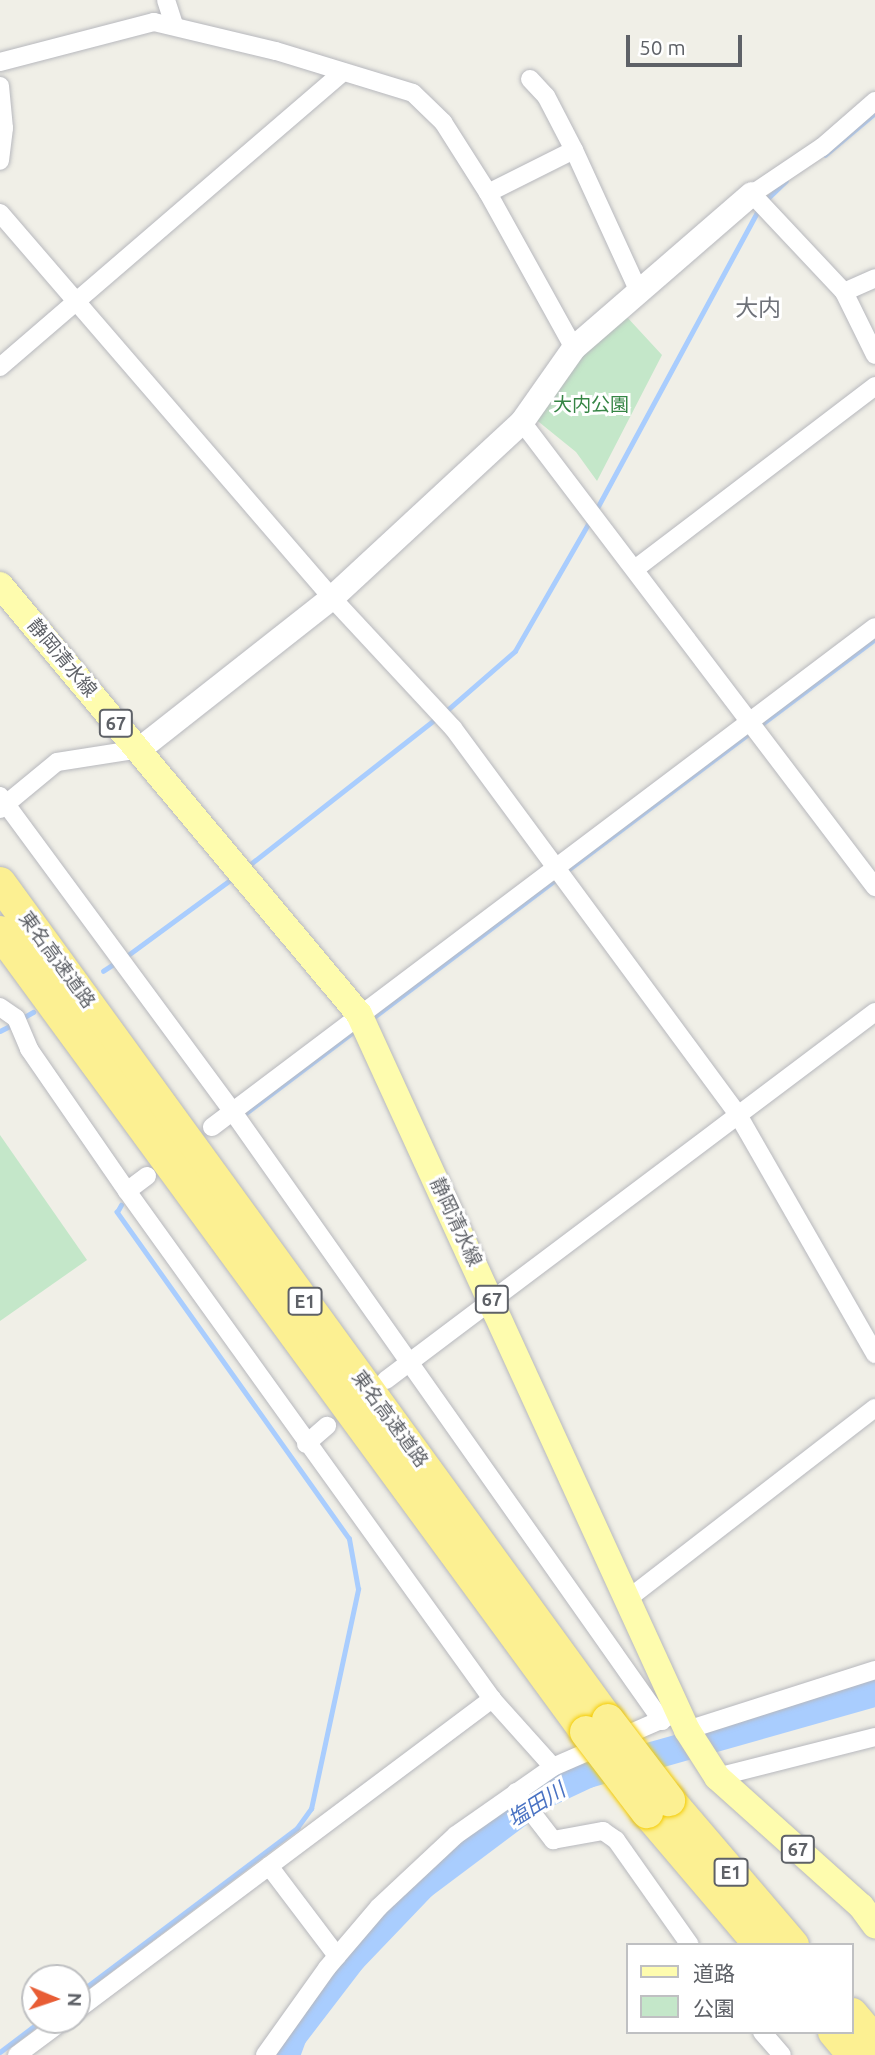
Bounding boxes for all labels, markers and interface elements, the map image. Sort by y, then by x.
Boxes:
scale bar [630,21,746,65]
text: 50 m [639,35,686,59]
district label: 大内 [735,294,781,322]
park label: 大内公園 [553,394,629,416]
street label: 静岡清水線 [23,614,101,702]
road number: 67 [99,708,134,738]
street label: 東名高速道路 [14,907,100,1013]
street label: 静岡清水線 [426,1174,486,1270]
road number: 67 [475,1284,510,1314]
road number: E1 [288,1286,322,1316]
street label: 東名高速道路 [347,1366,433,1472]
water label: 塩田川 [503,1777,569,1831]
road number: 67 [780,1835,816,1864]
road number: E1 [714,1858,748,1886]
legend [626,1943,854,2034]
text: 道路 [693,1961,735,1985]
north arrow [21,1964,91,2034]
text: N [64,1992,86,2007]
text: 公園 [693,1996,735,2020]

